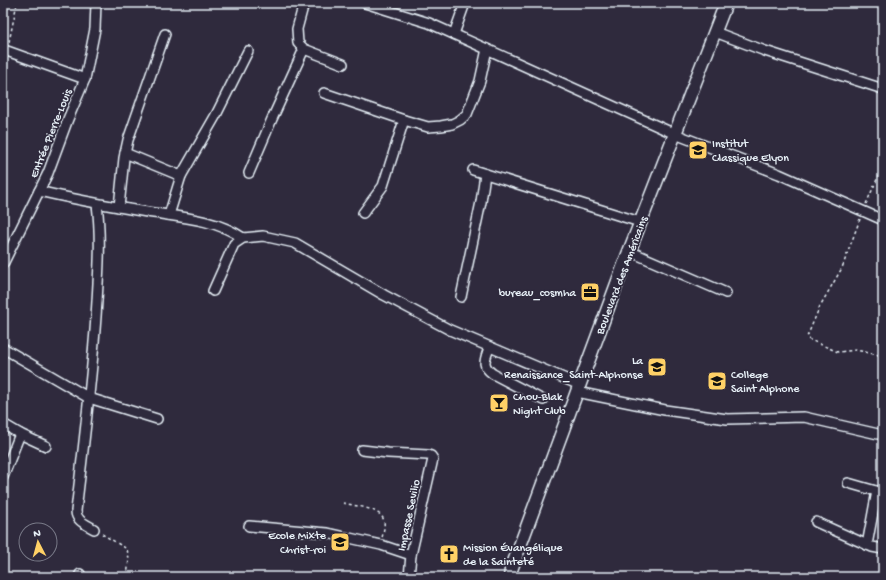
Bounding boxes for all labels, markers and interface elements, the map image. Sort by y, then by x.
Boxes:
street label: Entrée Pierre-Louis [28,87,76,180]
place label: Institut Classique Elyon [712,138,789,166]
school or university icon: Institut Classique Elyon [687,139,709,161]
street label: Boulevard des Américains [593,214,652,338]
office icon: bureau_cosmha [579,281,601,303]
place label: bureau_cosmha [499,287,576,301]
place label: La Renaissance_Saint-Alphonse [504,355,644,383]
school or university icon: La Renaissance_Saint-Alphonse [646,356,668,378]
place label: College Saint Alphone [731,369,800,397]
school or university icon: College Saint Alphone [706,370,728,392]
place label: Chou-Blak Night Club [513,391,566,419]
bar icon: Chou-Blak Night Club [488,392,510,414]
street label: Impasse Sevilio [396,478,424,553]
north arrow [18,522,58,562]
text: N [33,528,41,540]
place label: Ecole Mixte Christ-roi [268,530,327,558]
school or university icon: Ecole Mixte Christ-roi [329,531,351,553]
place label: Mission Évangélique de la Sainteté [463,542,563,570]
church icon: Mission Évangélique de la Sainteté [438,543,460,565]

